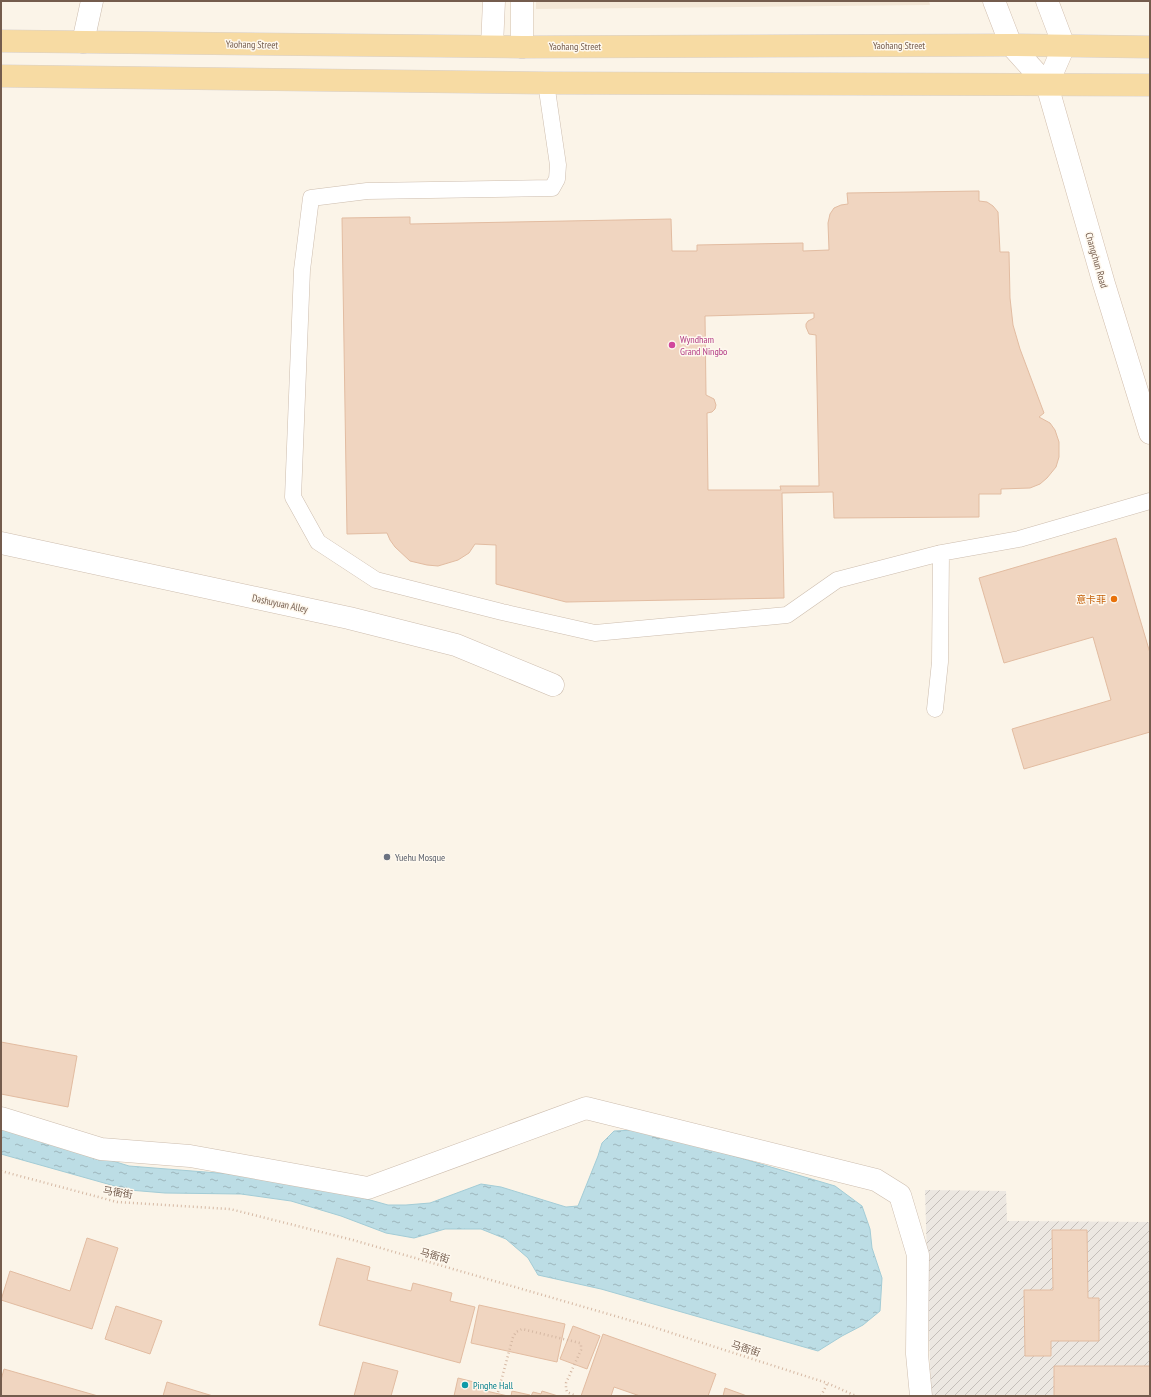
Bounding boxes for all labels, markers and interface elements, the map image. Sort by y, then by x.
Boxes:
street label: Yaohang Street [226,38,278,51]
street label: Yaohang Street [873,39,925,52]
street label: Yaohang Street [549,40,601,53]
street label: Changchun Road [1082,231,1111,290]
place label: Wyndham Grand Ningbo [680,333,727,358]
marker: Wyndham Grand Ningbo [667,340,677,350]
street label: Dashuyuan Alley [251,591,309,616]
place label: 意卡菲 [1076,593,1106,606]
marker: 意卡菲 [1109,594,1119,604]
place label: Yuehu Mosque [395,851,445,864]
marker: Yuehu Mosque [382,852,392,862]
street label: 马衙街 [102,1184,134,1201]
street label: 马衙街 [419,1245,451,1266]
street label: 马衙街 [730,1338,762,1359]
place label: Pinghe Hall [473,1379,514,1392]
marker: Pinghe Hall [460,1380,470,1390]

